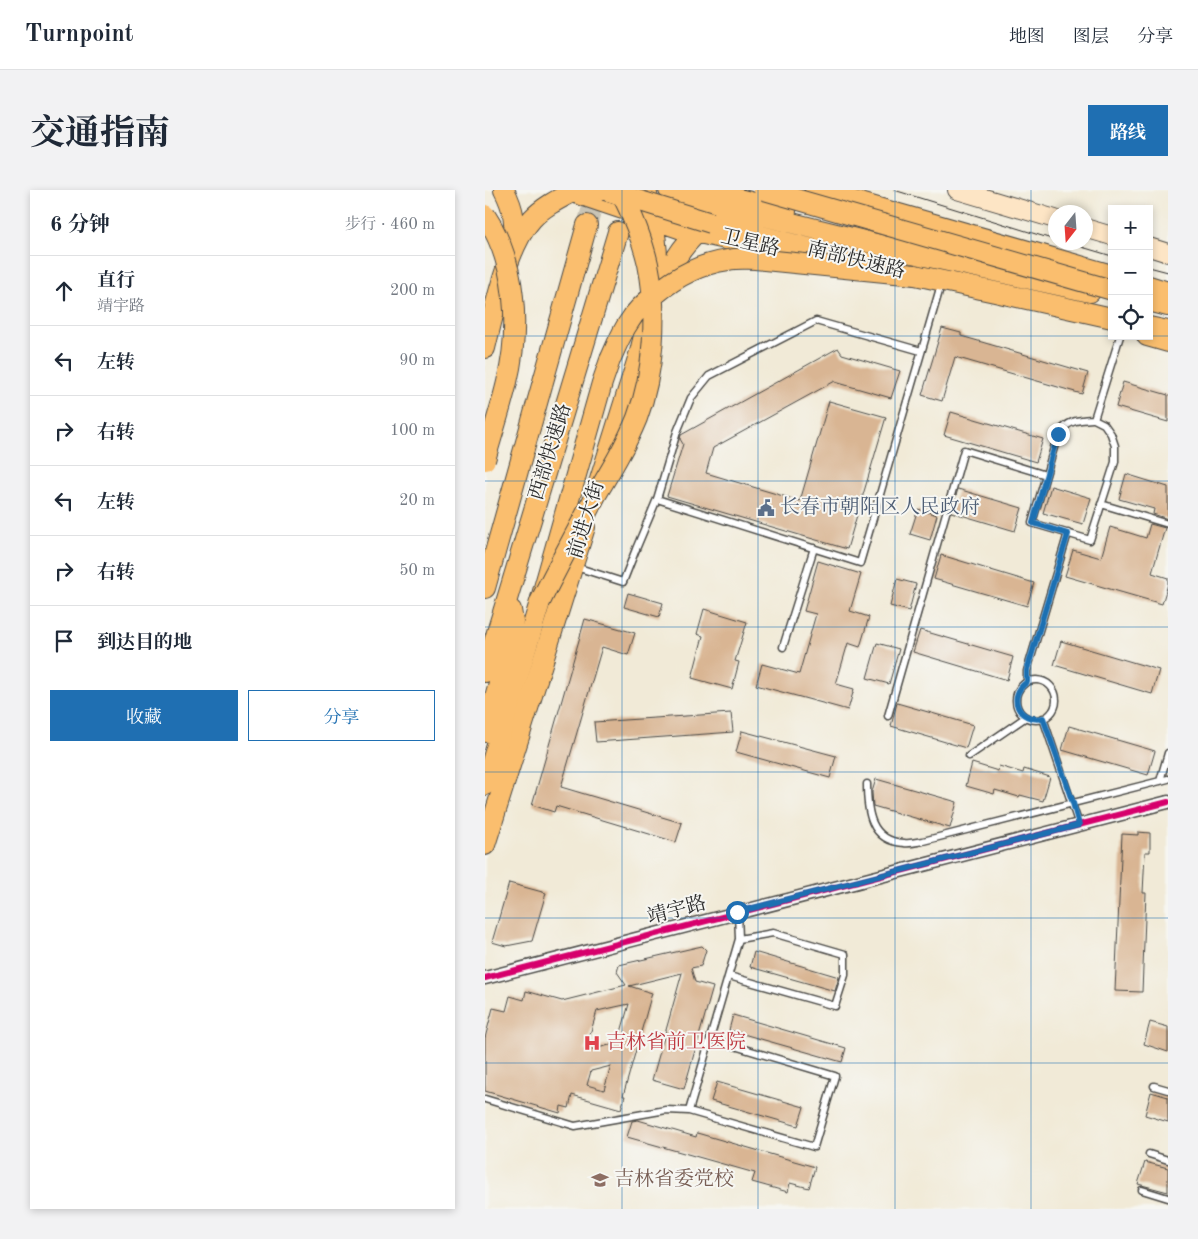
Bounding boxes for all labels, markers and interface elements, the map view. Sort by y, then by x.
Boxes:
text: Turnpoint [25,23,133,47]
text: 地图 [1009,28,1045,46]
text: 图层 [1073,28,1109,46]
text: 分享 [1137,28,1173,46]
button: 路线 [1088,105,1168,156]
text: 交通指南 [30,117,170,152]
north arrow [1048,205,1093,250]
map controls [1108,205,1153,340]
button: + [1108,205,1153,250]
text: 6 分钟 [50,215,110,236]
text: 步行 · 460 m [345,217,435,233]
street label: 卫星路 [719,226,782,260]
street label: 南部快速路 [805,237,907,283]
button: − [1108,250,1153,295]
text: 直行 [97,272,135,291]
icon: ahead [50,277,78,305]
text: 200 m [390,283,435,299]
button: locate [1108,295,1153,340]
text: 靖宇路 [97,299,145,315]
icon: left [50,347,78,375]
text: 90 m [399,353,435,369]
text: 左转 [97,354,135,373]
street label: 西部快速路 [525,401,575,503]
icon: right [50,417,78,445]
text: 100 m [390,423,435,439]
route end [1047,423,1070,446]
text: 右转 [97,424,135,443]
street label: 前进大街 [564,478,608,561]
icon: left [50,487,78,515]
text: 20 m [399,493,435,509]
text: 左转 [97,494,135,513]
place label: 长春市朝阳区人民政府 [780,495,980,518]
public building icon: 长春市朝阳区人民政府 [756,498,776,518]
icon: right [50,557,78,585]
text: 50 m [399,563,435,579]
text: 右转 [97,564,135,583]
icon: arrive [50,627,78,655]
text: 到达目的地 [97,634,192,653]
button: 收藏 [50,690,238,741]
button: 分享 [248,690,435,741]
street label: 靖宇路 [645,892,709,928]
route start [726,901,749,924]
place label: 吉林省前卫医院 [606,1031,746,1053]
hospital icon: 吉林省前卫医院 [582,1033,602,1053]
place label: 吉林省委党校 [614,1168,734,1190]
school or university icon: 吉林省委党校 [590,1170,610,1190]

